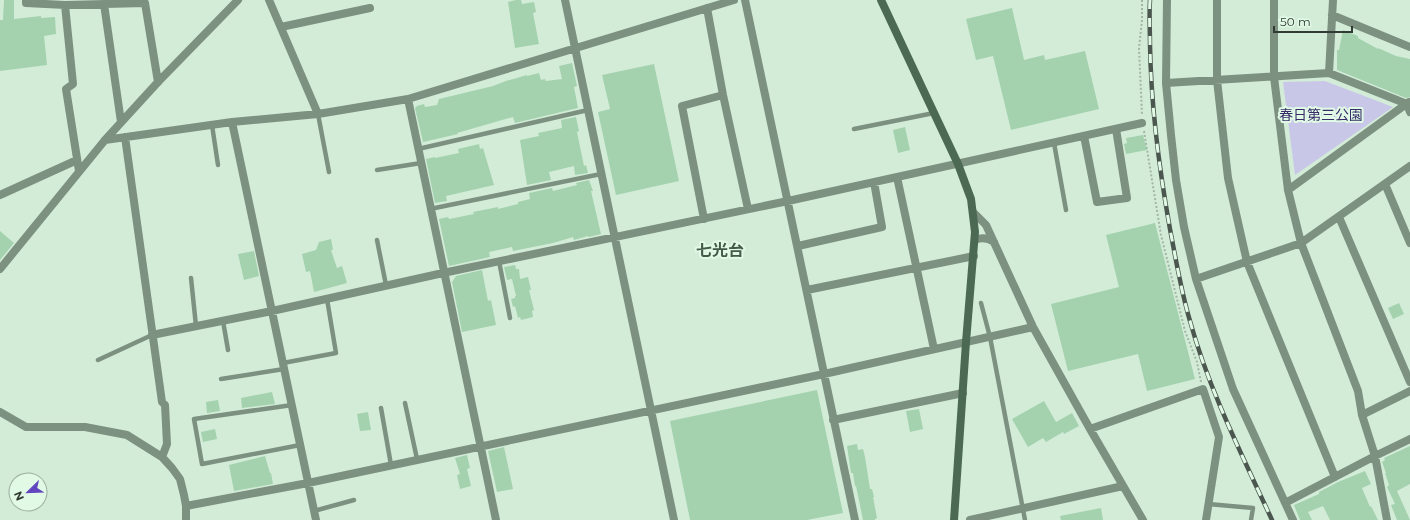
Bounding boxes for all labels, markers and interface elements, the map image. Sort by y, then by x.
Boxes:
scale bar [1274,8,1352,34]
text: 50 m [1280,14,1311,29]
park label: 春日第三公園 [1279,106,1363,124]
district label: 七光台 [696,241,744,260]
north arrow [8,472,48,512]
text: N [11,489,27,503]

